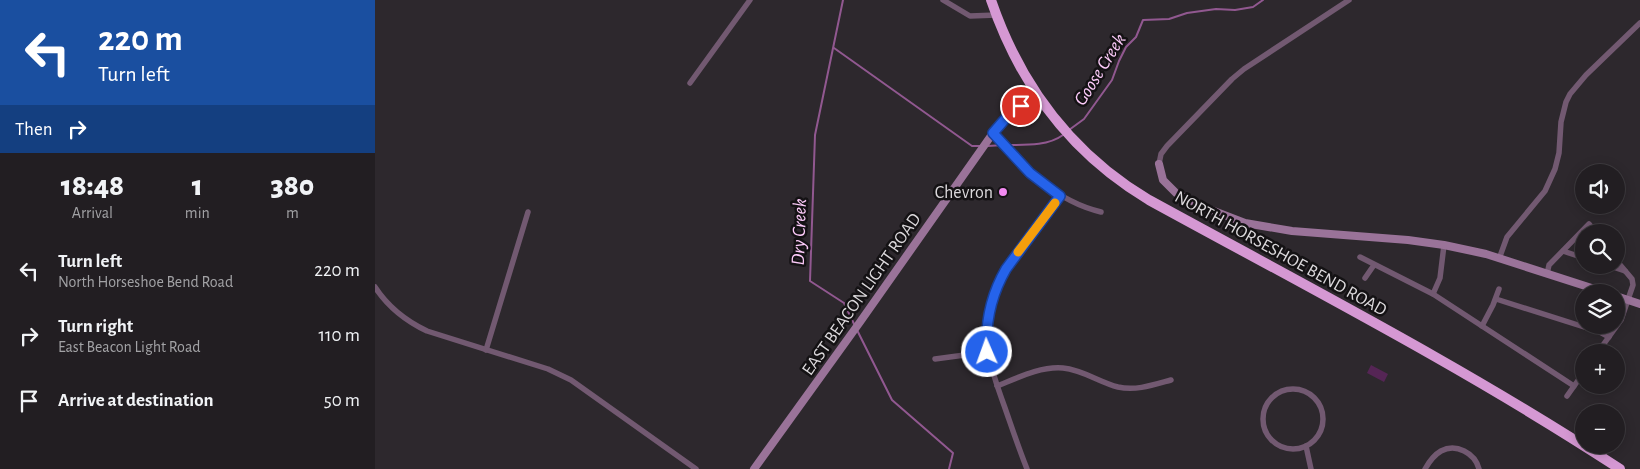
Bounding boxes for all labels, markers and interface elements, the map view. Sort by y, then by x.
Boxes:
icon: left [15,20,80,85]
text: 220 m [98,22,183,57]
water label: Goose Creek [1071,30,1130,109]
text: Turn left [98,63,170,85]
pin [1000,85,1042,127]
icon: arrive [1007,92,1035,120]
icon: right [63,115,91,143]
text: Then [15,120,53,139]
map controls [1575,164,1625,454]
button: sound [1575,164,1625,214]
text: 18:48 [61,171,124,201]
text: 1 [192,171,203,201]
text: 380 [270,171,314,201]
place label: Chevron [935,184,993,202]
marker: Chevron [997,186,1009,198]
street label: NORTH HORSESHOE BEND ROAD [1172,188,1390,320]
water label: Dry Creek [789,198,810,266]
text: Arrival [72,205,113,221]
text: min [185,205,210,221]
text: m [286,205,299,221]
street label: EAST BEACON LIGHT ROAD [799,210,925,379]
button: search [1575,224,1625,274]
text: Turn left [58,252,122,271]
icon: left [15,257,43,285]
text: 220 m [314,261,360,280]
text: North Horseshoe Bend Road [58,274,233,290]
button: layers [1575,284,1625,334]
text: Turn right [58,317,133,336]
icon: right [15,322,43,350]
position arrow [960,325,1012,377]
text: 110 m [319,326,360,345]
text: East Beacon Light Road [58,339,201,355]
button: + [1575,344,1625,394]
icon: arrive [15,387,43,415]
text: Arrive at destination [58,391,214,410]
text: 50 m [324,391,360,410]
button: − [1575,404,1625,454]

